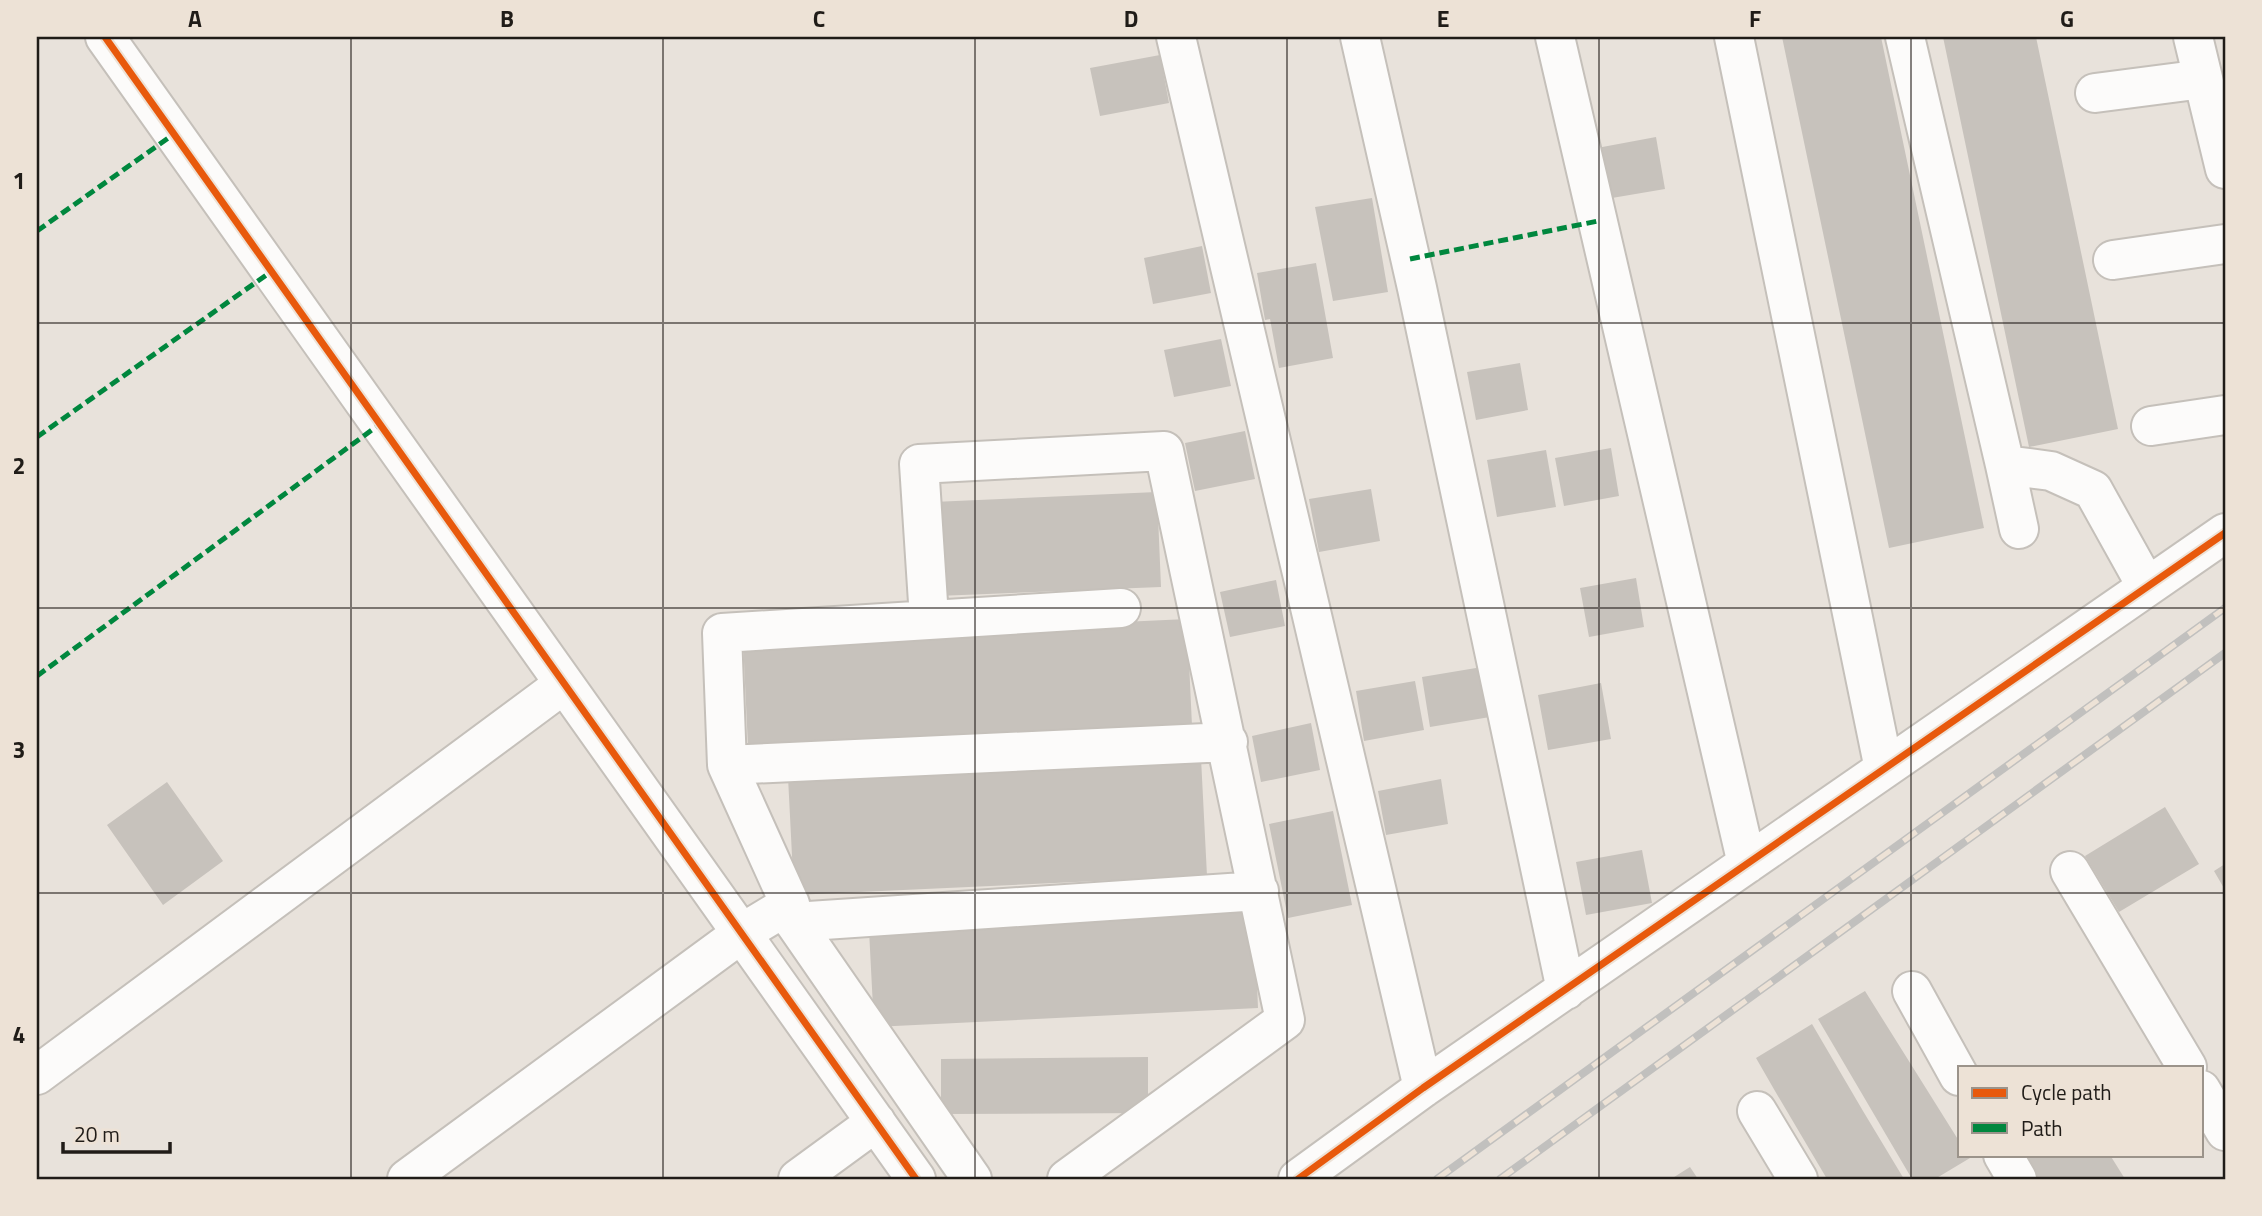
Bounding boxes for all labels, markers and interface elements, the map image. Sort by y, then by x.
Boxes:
text: A [188,1,202,36]
text: B [500,1,514,36]
text: C [813,1,825,36]
text: D [1124,1,1138,36]
text: E [1437,1,1449,36]
text: F [1749,1,1761,36]
text: G [2060,1,2074,36]
text: 1 [13,163,25,198]
text: 2 [13,448,25,483]
text: 3 [13,732,25,767]
text: 4 [13,1017,25,1052]
legend [1958,1066,2202,1156]
text: Cycle path [2021,1076,2112,1108]
scale bar [63,1111,170,1155]
text: Path [2021,1112,2063,1144]
text: 20 m [74,1118,120,1150]

